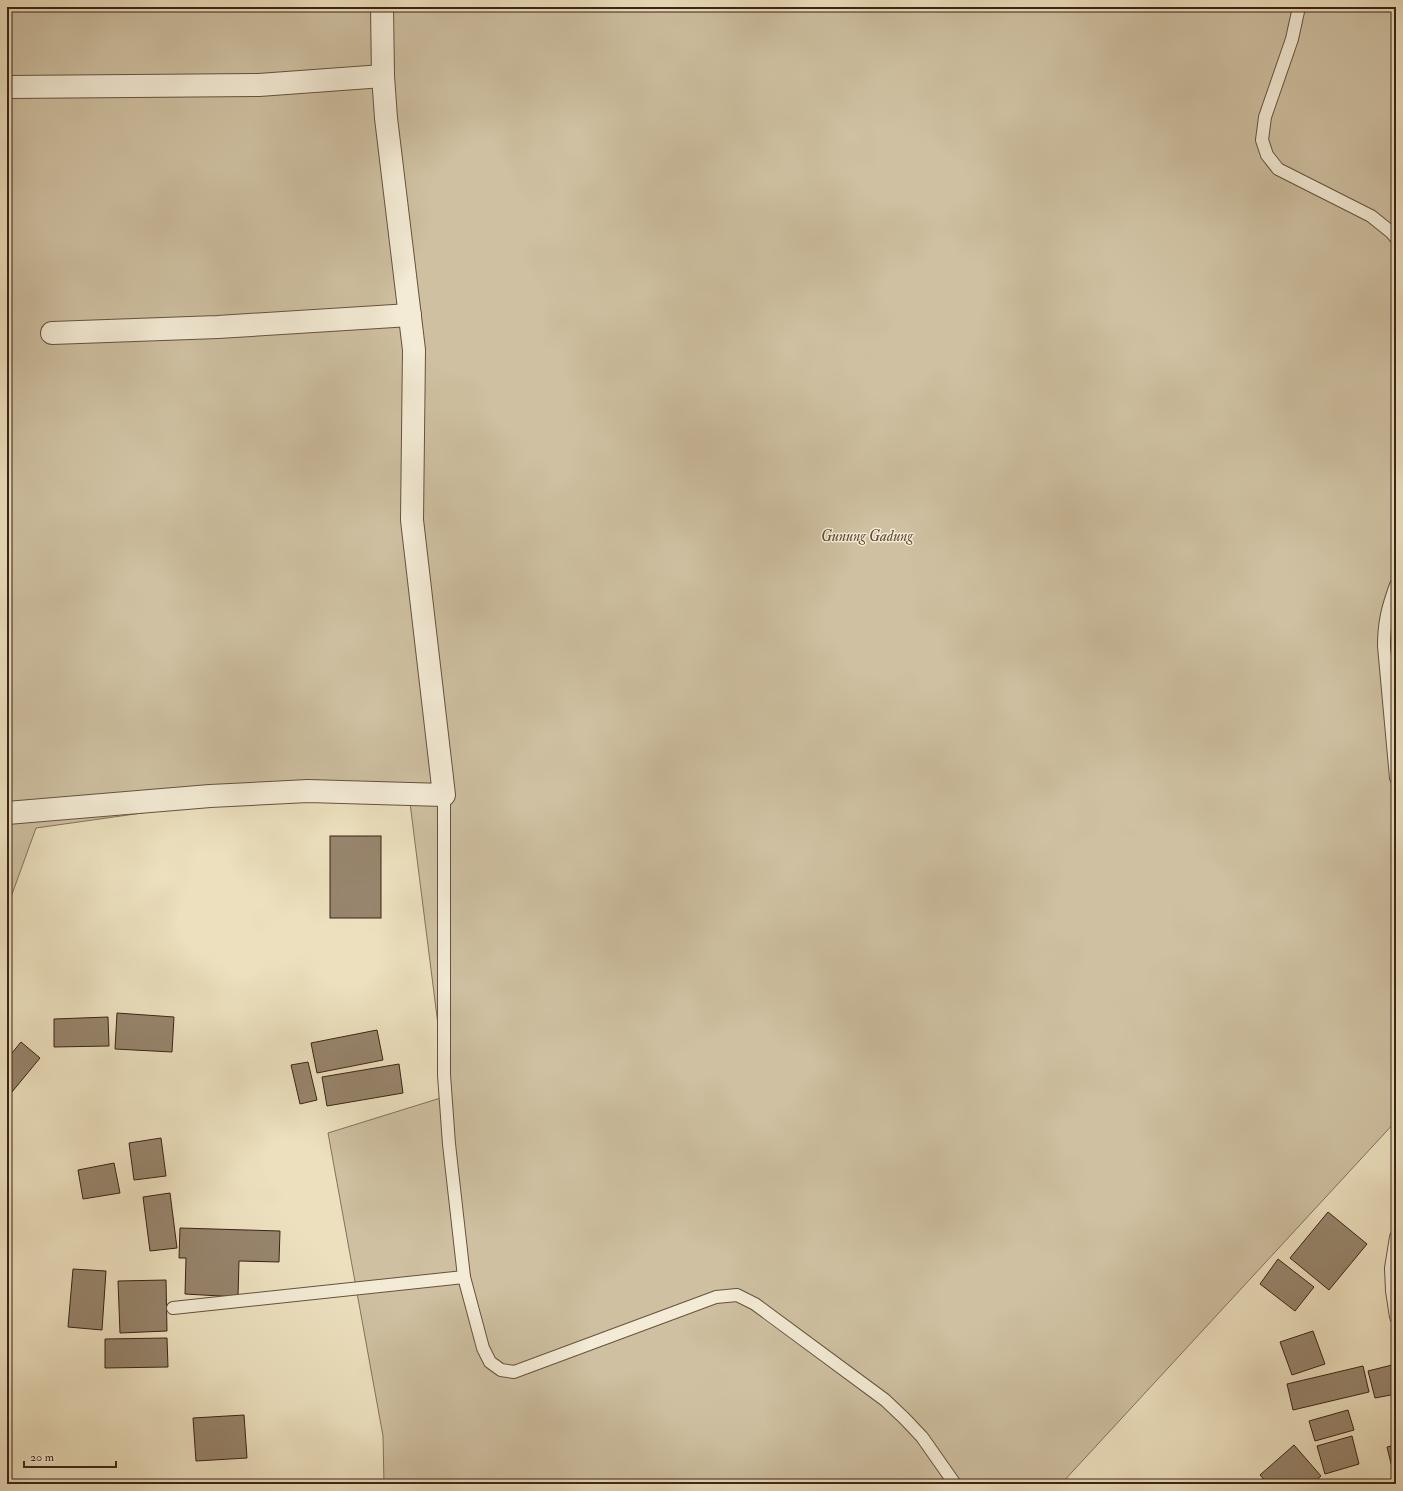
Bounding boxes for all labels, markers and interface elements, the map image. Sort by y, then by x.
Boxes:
park label: Gunung Gadung [821,527,914,546]
scale bar [24,1443,116,1469]
text: 20 m [30,1450,55,1465]

